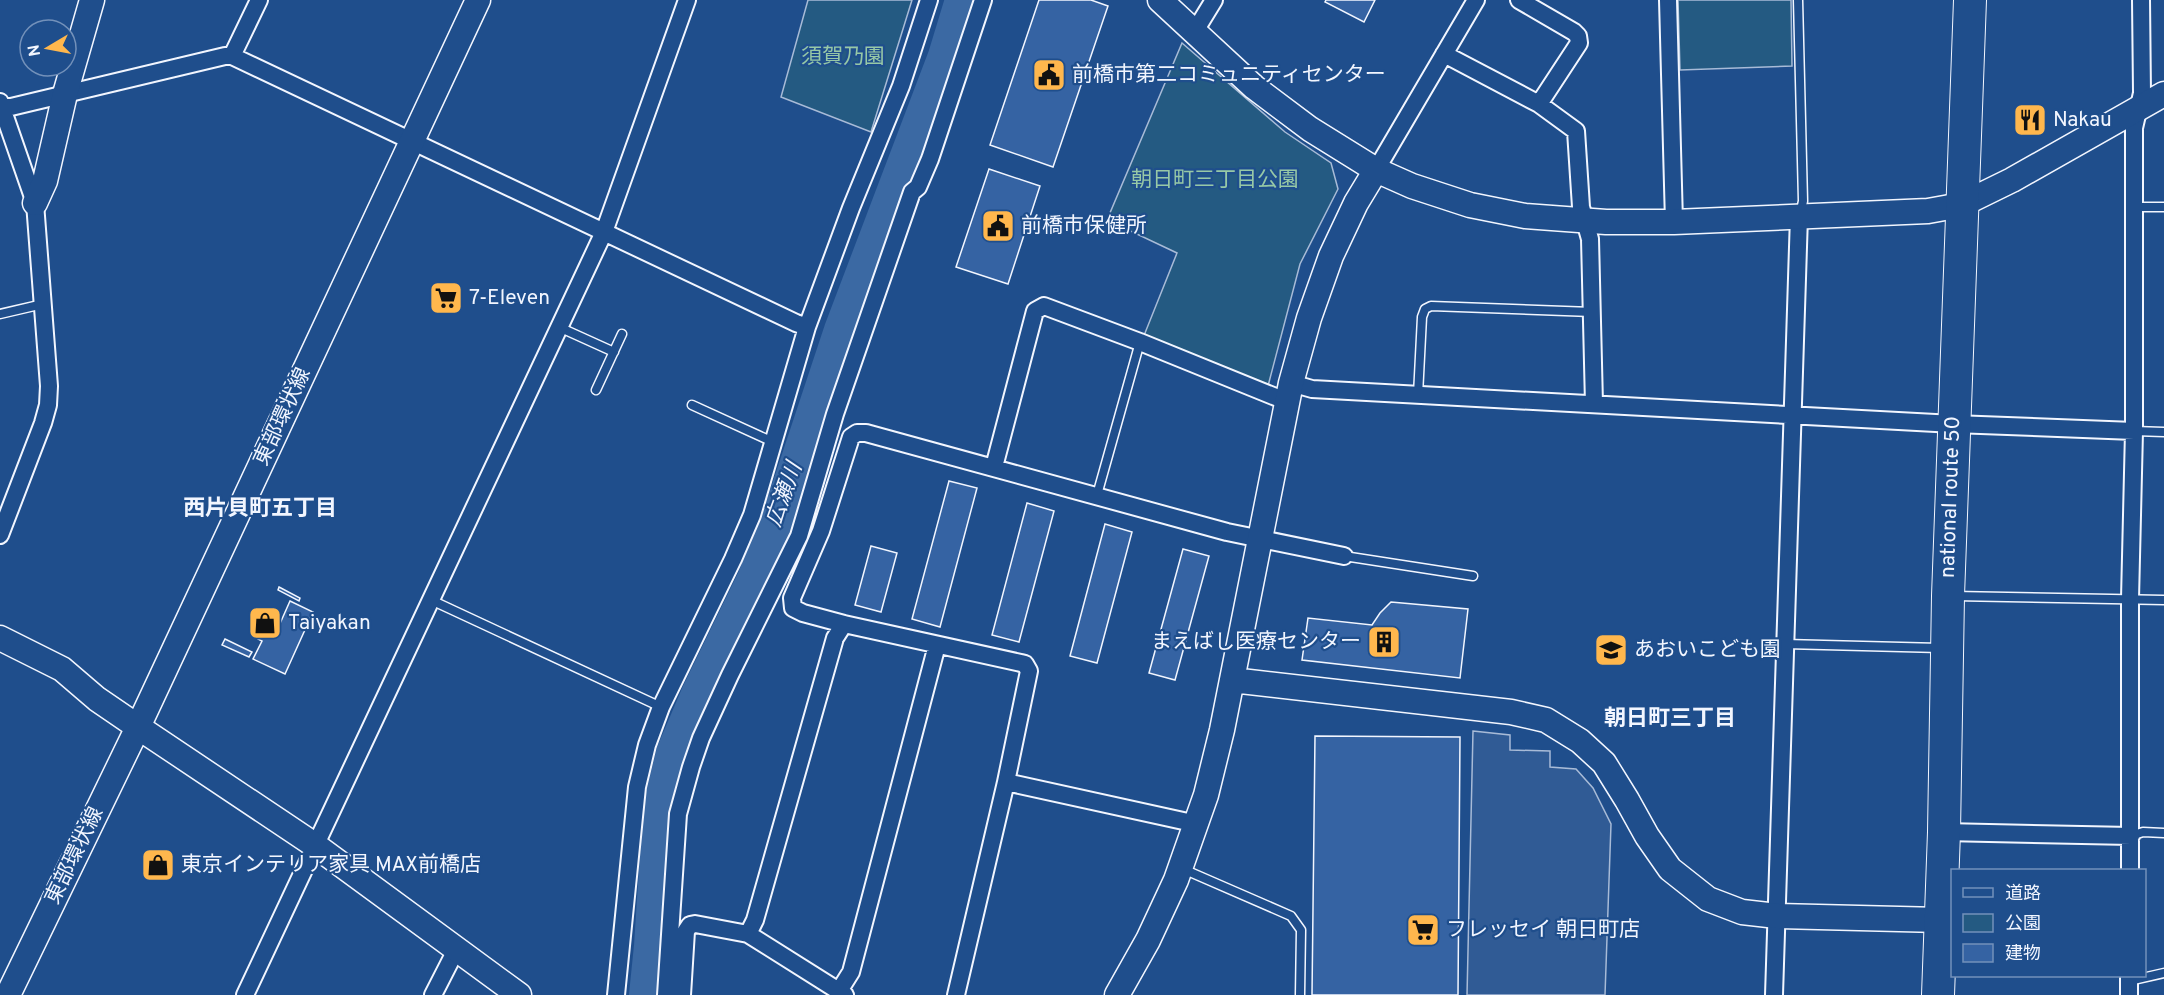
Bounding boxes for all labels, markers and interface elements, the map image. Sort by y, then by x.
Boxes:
north arrow [18,18,78,78]
text: N [24,43,46,58]
park label: 須賀乃園 [801,44,885,71]
public building icon: 前橋市第二コミュニティセンター [1031,57,1067,93]
place label: 前橋市第二コミュニティセンター [1072,62,1386,89]
restaurant icon: Nakau [2012,102,2048,138]
place label: Nakau [2053,107,2112,134]
park label: 朝日町三丁目公園 [1131,167,1299,194]
public building icon: 前橋市保健所 [980,208,1016,244]
place label: 前橋市保健所 [1021,213,1147,240]
supermarket icon: 7-Eleven [428,280,464,316]
place label: 7-Eleven [469,285,550,312]
street label: 東部環状線 [249,364,317,470]
street label: national route 50 [1935,415,1967,579]
water label: 広瀬川 [761,458,810,531]
district label: 西片貝町五丁目 [183,496,337,523]
shop icon: Taiyakan [247,605,283,641]
place label: Taiyakan [288,610,371,637]
building icon: まえばし医療センター [1366,624,1402,660]
place label: まえばし医療センター [1151,629,1361,656]
school or university icon: あおいこども園 [1593,632,1629,668]
place label: あおいこども園 [1634,637,1781,664]
district label: 朝日町三丁目 [1604,706,1736,733]
street label: 東部環状線 [40,803,110,909]
shop icon: 東京インテリア家具 MAX前橋店 [140,847,176,883]
place label: 東京インテリア家具 MAX前橋店 [181,852,481,879]
legend [1951,869,2146,977]
text: 道路 [2005,883,2041,906]
supermarket icon: フレッセイ 朝日町店 [1405,912,1441,948]
text: 公園 [2005,913,2041,936]
place label: フレッセイ 朝日町店 [1446,917,1640,944]
text: 建物 [2005,943,2041,966]

